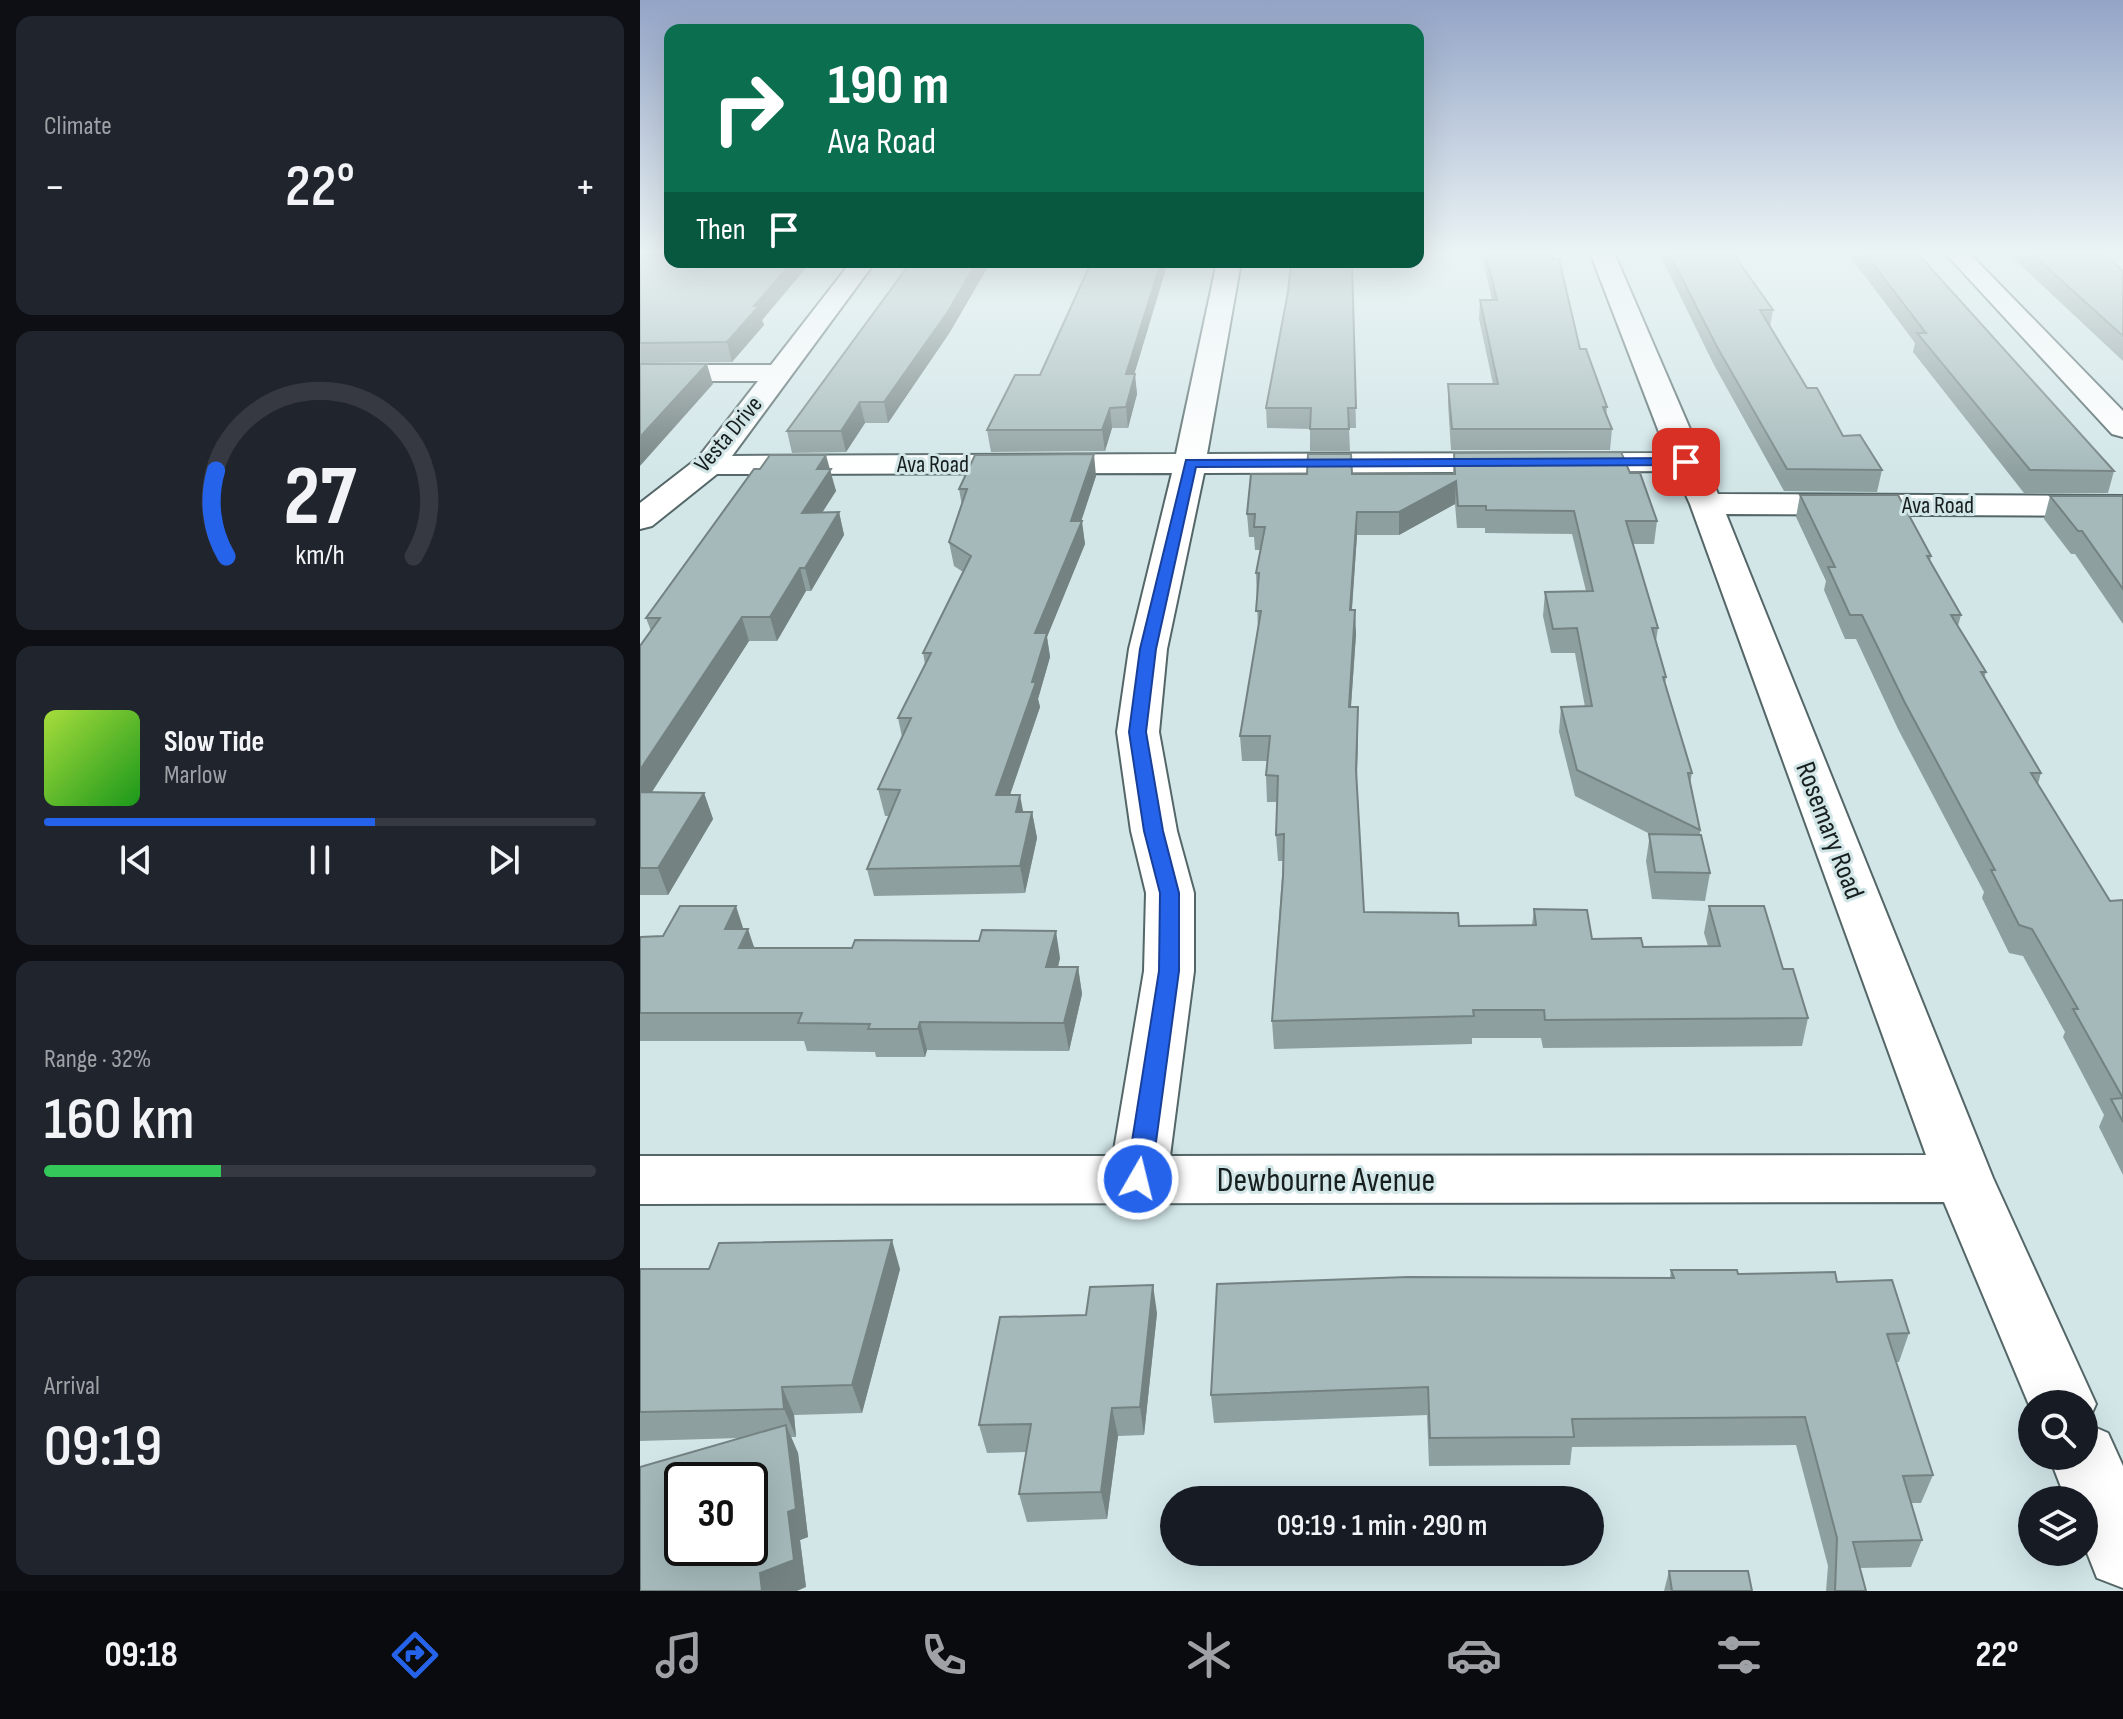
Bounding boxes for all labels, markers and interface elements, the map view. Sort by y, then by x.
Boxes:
text: 190 m [828,53,949,120]
icon: right [696,56,800,160]
text: Climate [44,111,112,142]
text: Ava Road [828,121,936,164]
text: 22° [285,151,355,223]
text: − [44,161,66,214]
text: + [574,161,596,214]
icon: arrive [762,208,806,252]
text: Then [696,212,746,248]
street label: Vesta Drive [688,390,769,478]
pin [1652,428,1720,496]
icon: arrive [1664,440,1708,484]
text: 27 [284,447,357,547]
street label: Ava Road [896,450,969,479]
street label: Ava Road [1901,491,1974,520]
text: km/h [295,538,345,573]
text: Slow Tide [164,724,264,760]
street label: Rosemary Road [1788,757,1871,904]
text: Marlow [164,760,227,791]
icon: previous [114,838,158,882]
icon: pause [298,838,342,882]
icon: next [482,838,526,882]
text: Range · 32% [44,1044,151,1075]
text: 160 km [44,1084,195,1156]
position arrow [1096,1137,1180,1221]
street label: Dewbourne Avenue [1217,1160,1435,1201]
text: Arrival [44,1371,100,1402]
map controls [2018,1390,2098,1566]
button: search [2018,1390,2098,1470]
text: 09:19 [44,1411,162,1483]
speed limit sign: 30 [664,1462,768,1566]
button: layers [2018,1486,2098,1566]
text: 09:19 · 1 min · 290 m [1277,1508,1487,1544]
icon: directions [387,1627,443,1683]
icon: music [651,1627,707,1683]
icon: phone [916,1627,972,1683]
icon: climate [1181,1627,1237,1683]
icon: car [1446,1627,1502,1683]
icon: filters [1711,1627,1767,1683]
text: 09:18 [104,1634,178,1677]
text: 22° [1976,1634,2018,1677]

